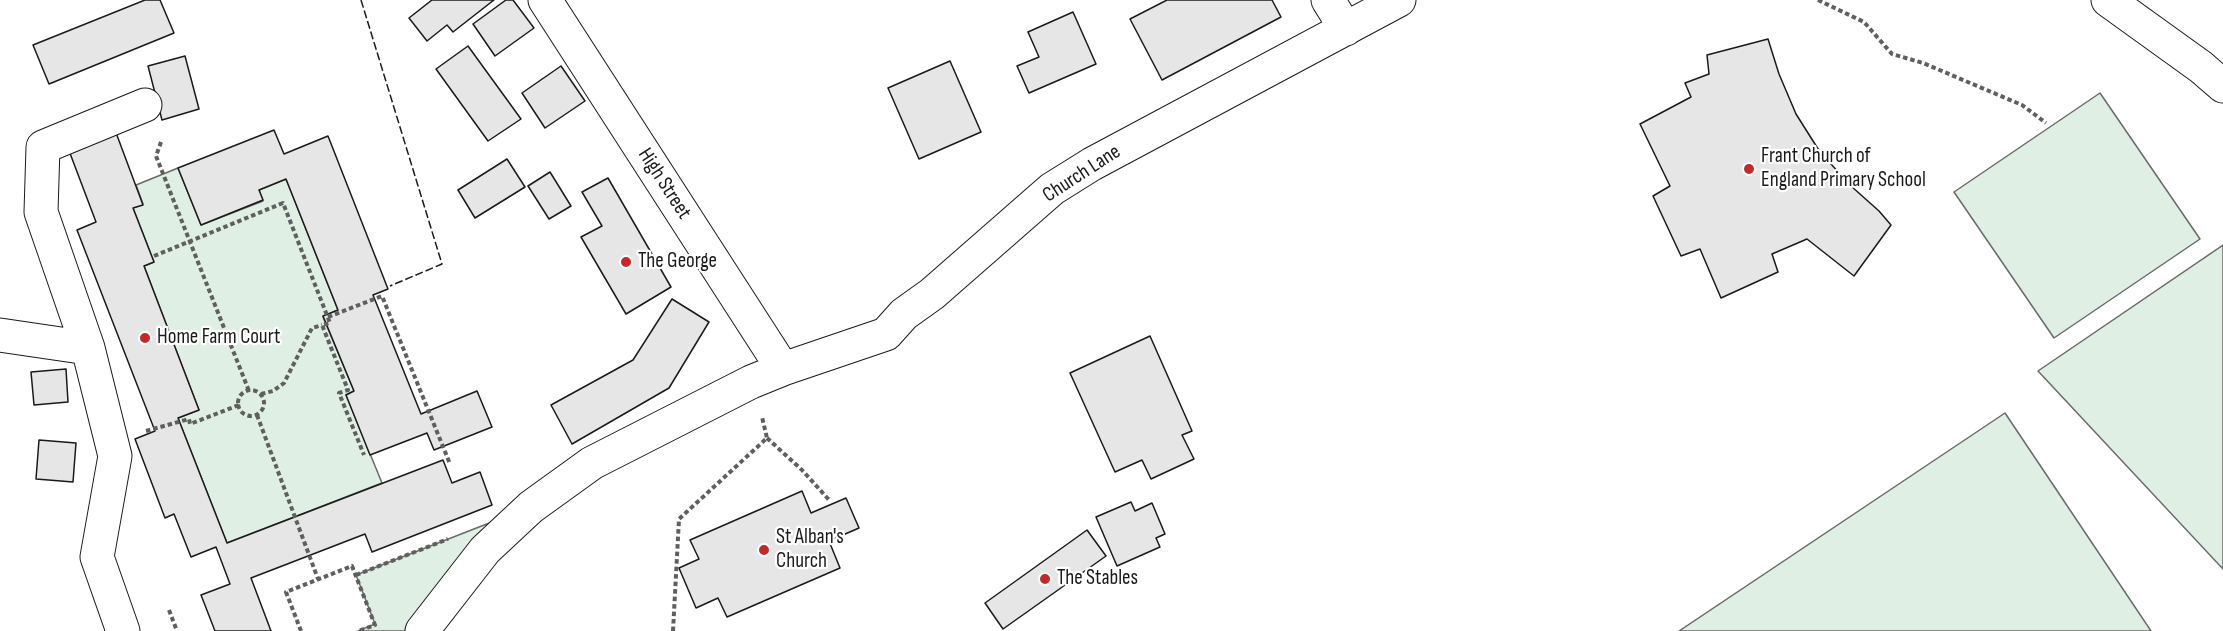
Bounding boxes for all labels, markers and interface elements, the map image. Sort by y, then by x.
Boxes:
street label: Church Lane [1038,140,1126,208]
street label: High Street [632,144,696,224]
place label: Frant Church of England Primary School [1761,144,1926,194]
marker: Frant Church of England Primary School [1742,162,1756,176]
place label: The George [638,249,717,275]
marker: The George [619,255,633,269]
place label: Home Farm Court [157,325,280,351]
marker: Home Farm Court [138,331,152,345]
place label: St Alban's Church [776,525,844,575]
marker: St Alban's Church [757,543,771,557]
place label: The Stables [1057,566,1138,592]
marker: The Stables [1038,572,1052,586]

